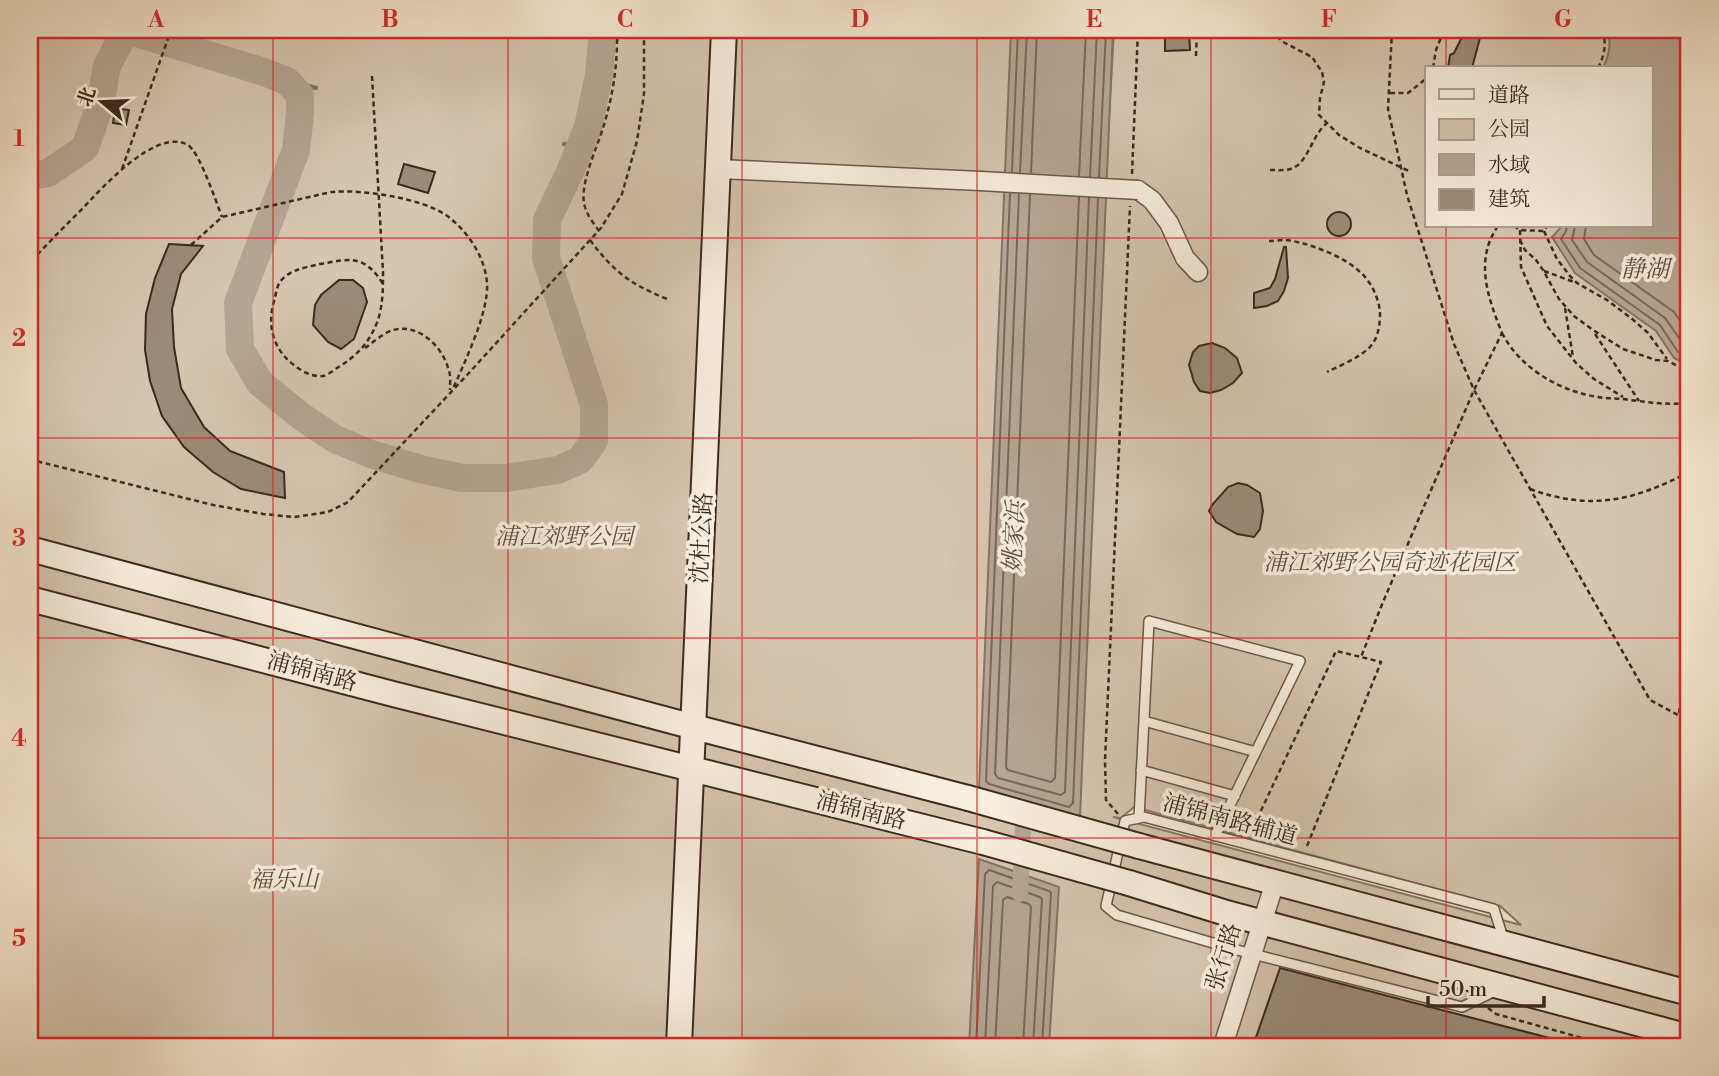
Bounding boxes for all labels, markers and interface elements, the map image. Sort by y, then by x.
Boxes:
text: A [147,6,165,34]
text: B [381,6,399,34]
text: C [617,6,633,34]
text: D [851,6,869,34]
text: E [1086,6,1102,34]
text: F [1321,6,1337,34]
text: G [1554,6,1572,34]
north arrow [66,66,136,136]
legend [1425,66,1652,228]
text: 道路 [1488,83,1530,109]
text: 北 [72,84,101,110]
text: 公园 [1488,117,1530,143]
text: 1 [13,125,25,153]
text: 水域 [1488,153,1530,179]
text: 建筑 [1488,187,1530,213]
water label: 静湖 [1621,255,1673,285]
text: 2 [12,325,26,353]
street label: 沈杜公路 [686,491,718,585]
water label: 姚家浜 [998,498,1032,574]
park label: 浦江郊野公园 [495,523,637,551]
text: 3 [12,525,26,553]
park label: 浦江郊野公园奇迹花园区 [1264,549,1520,577]
street label: 浦锦南路 [264,647,360,697]
text: 4 [11,725,27,753]
street label: 浦锦南路 [813,786,909,836]
street label: 浦锦南路辅道 [1160,789,1300,851]
park label: 福乐山 [250,866,321,894]
street label: 张行路 [1201,920,1247,994]
text: 5 [12,925,26,953]
scale bar [1428,964,1544,1008]
text: 50 m [1439,977,1487,1003]

